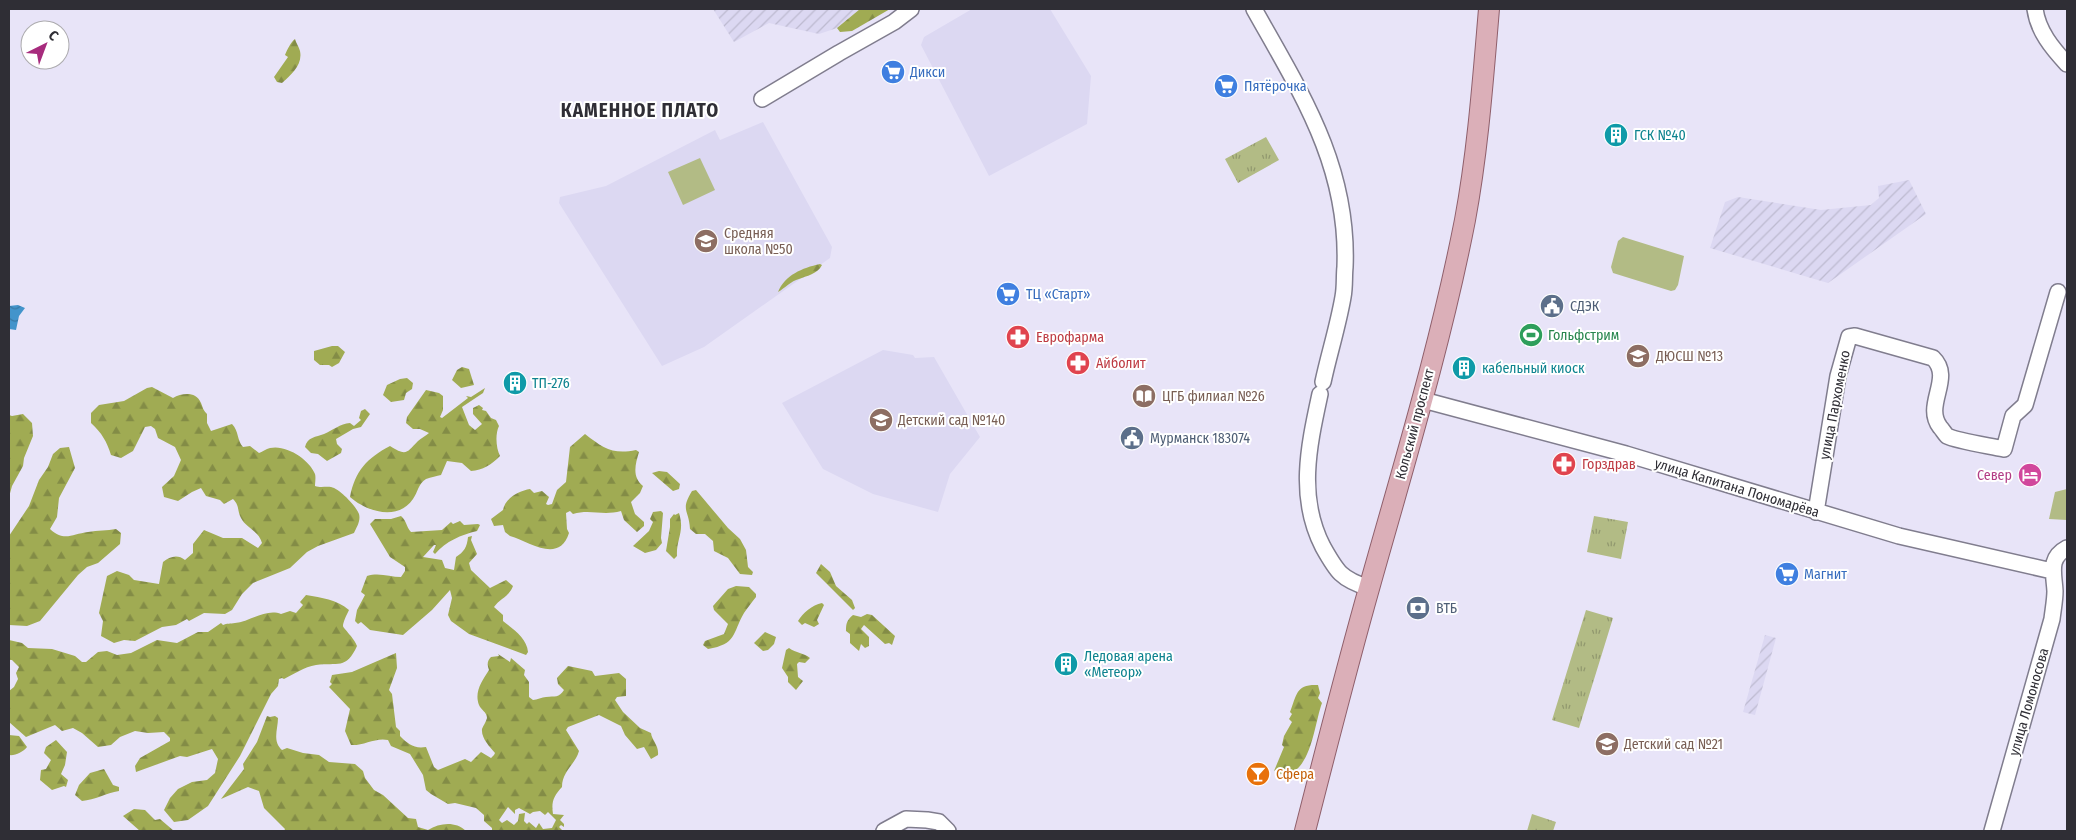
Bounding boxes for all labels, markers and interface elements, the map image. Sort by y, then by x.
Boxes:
north arrow [20,20,70,70]
text: С [45,27,62,45]
supermarket icon: Дикси [880,59,906,85]
place label: Дикси [909,64,945,81]
supermarket icon: Пятёрочка [1213,73,1239,99]
place label: Пятёрочка [1244,78,1307,95]
district label: КАМЕННОЕ ПЛАТО [561,99,719,122]
building icon: ГСК №40 [1603,122,1629,148]
place label: ГСК №40 [1634,127,1686,144]
place label: Средняя школа №50 [724,225,793,258]
school or university icon: Средняя школа №50 [693,228,719,254]
supermarket icon: ТЦ «Старт» [995,281,1021,307]
place label: ТЦ «Старт» [1026,286,1090,303]
public building icon: СДЭК [1539,293,1565,319]
place label: СДЭК [1570,298,1600,315]
sports icon: Гольфстрим [1518,322,1544,348]
pharmacy icon: Еврофарма [1005,324,1031,350]
place label: Гольфстрим [1548,327,1619,344]
place label: Еврофарма [1036,329,1104,346]
school or university icon: ДЮСШ №13 [1625,343,1651,369]
place label: ДЮСШ №13 [1655,348,1723,365]
street label: улица Пархоменко [1816,349,1854,461]
pharmacy icon: Айболит [1065,350,1091,376]
place label: Айболит [1096,355,1146,372]
building icon: кабельный киоск [1451,355,1477,381]
place label: кабельный киоск [1482,360,1585,377]
street label: Кольский проспект [1392,367,1438,481]
building icon: ТП-276 [502,370,528,396]
place label: ТП-276 [532,375,570,392]
library icon: ЦГБ филиал №26 [1131,383,1157,409]
place label: ЦГБ филиал №26 [1162,388,1265,405]
school or university icon: Детский сад №140 [868,407,894,433]
place label: Детский сад №140 [897,412,1005,429]
public building icon: Мурманск 183074 [1119,425,1145,451]
place label: Мурманск 183074 [1150,430,1250,447]
pharmacy icon: Горздрав [1551,451,1577,477]
street label: улица Капитана Пономарёва [1653,455,1822,521]
place label: Горздрав [1582,456,1636,473]
hotel icon: Север [2017,462,2043,488]
place label: Север [1977,467,2012,484]
supermarket icon: Магнит [1774,561,1800,587]
place label: Магнит [1804,566,1847,583]
bank icon: ВТБ [1405,595,1431,621]
place label: ВТБ [1436,600,1457,617]
street label: улица Ломоносова [2005,646,2053,758]
place label: Ледовая арена «Метеор» [1084,648,1173,681]
building icon: Ледовая арена «Метеор» [1053,651,1079,677]
school or university icon: Детский сад №21 [1594,731,1620,757]
place label: Детский сад №21 [1623,736,1723,753]
bar icon: Сфера [1245,761,1271,787]
place label: Сфера [1276,766,1314,783]

